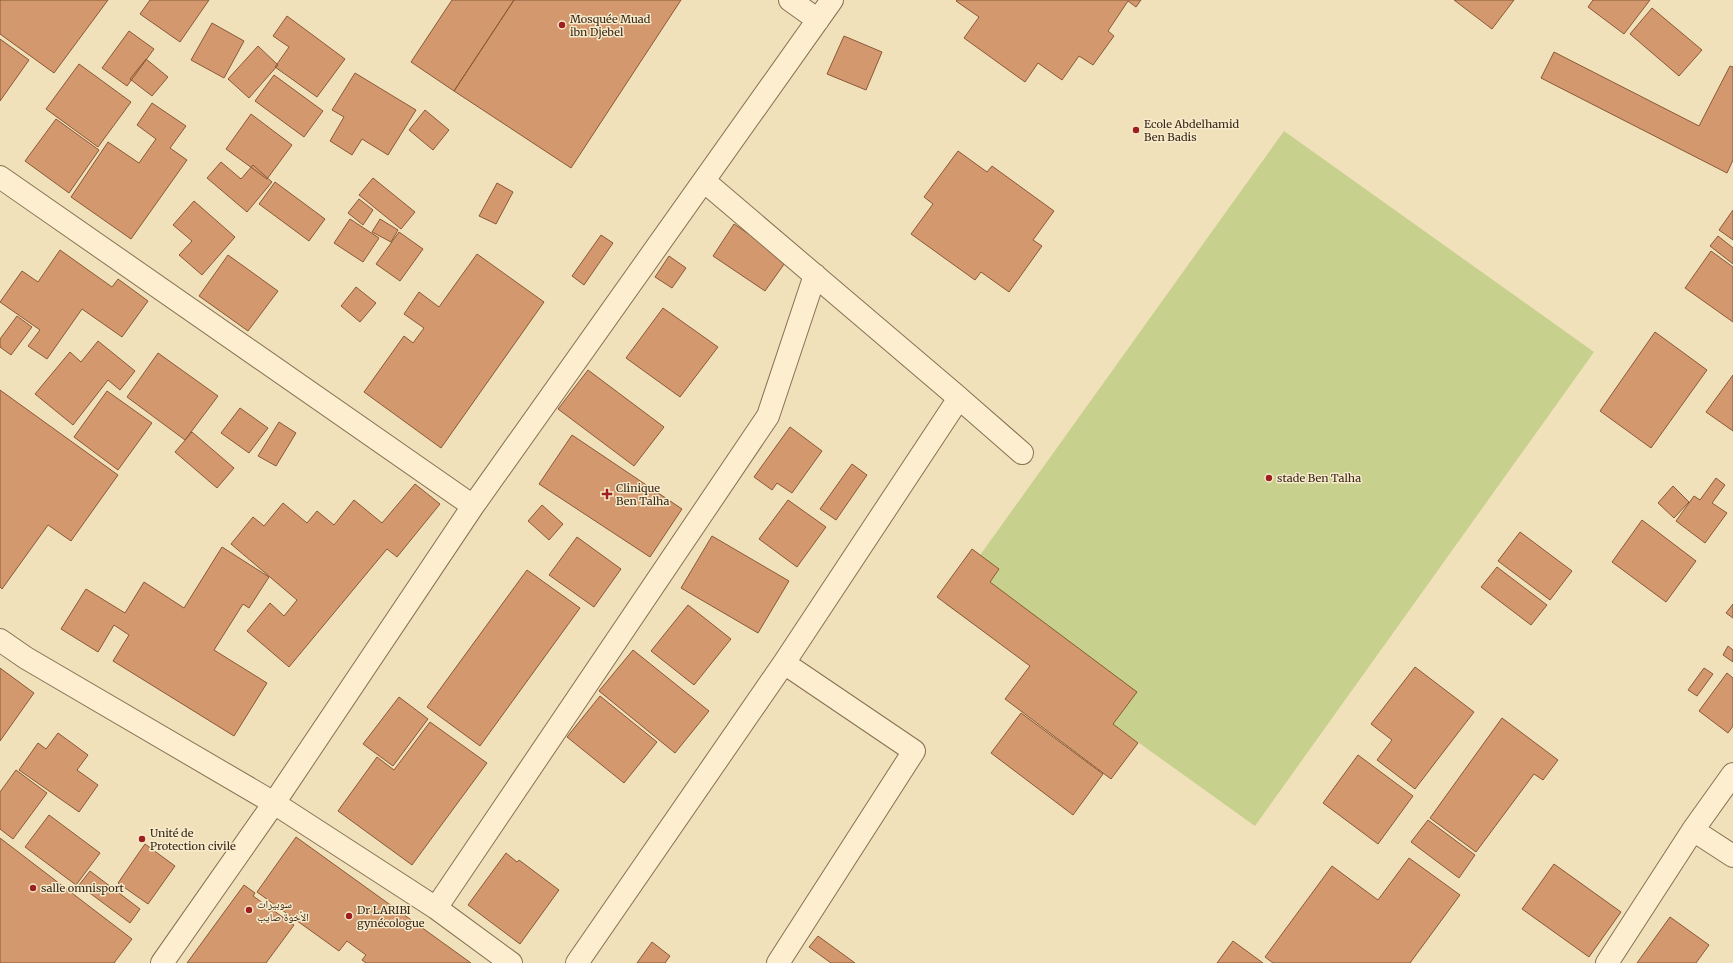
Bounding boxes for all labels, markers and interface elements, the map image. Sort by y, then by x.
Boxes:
place label: Mosquée Muad ibn Djebel [570,12,651,39]
marker: Mosquée Muad ibn Djebel [557,20,567,30]
place label: Ecole Abdelhamid Ben Badis [1144,117,1240,144]
marker: Ecole Abdelhamid Ben Badis [1131,125,1141,135]
place label: stade Ben Talha [1277,471,1361,485]
marker: stade Ben Talha [1264,473,1274,483]
place label: Clinique Ben Talha [616,481,669,508]
marker: Clinique Ben Talha [601,488,613,500]
place label: Unité de Protection civile [150,826,236,853]
marker: Unité de Protection civile [137,834,147,844]
place label: salle omnisport [41,881,125,895]
marker: salle omnisport [28,883,38,893]
place label: سوبيرات الأخوة صايب [257,897,309,924]
place label: Dr LARIBI gynécologue [357,903,425,930]
marker: سوبيرات الأخوة صايب [244,905,254,915]
marker: Dr LARIBI gynécologue [344,911,354,921]

